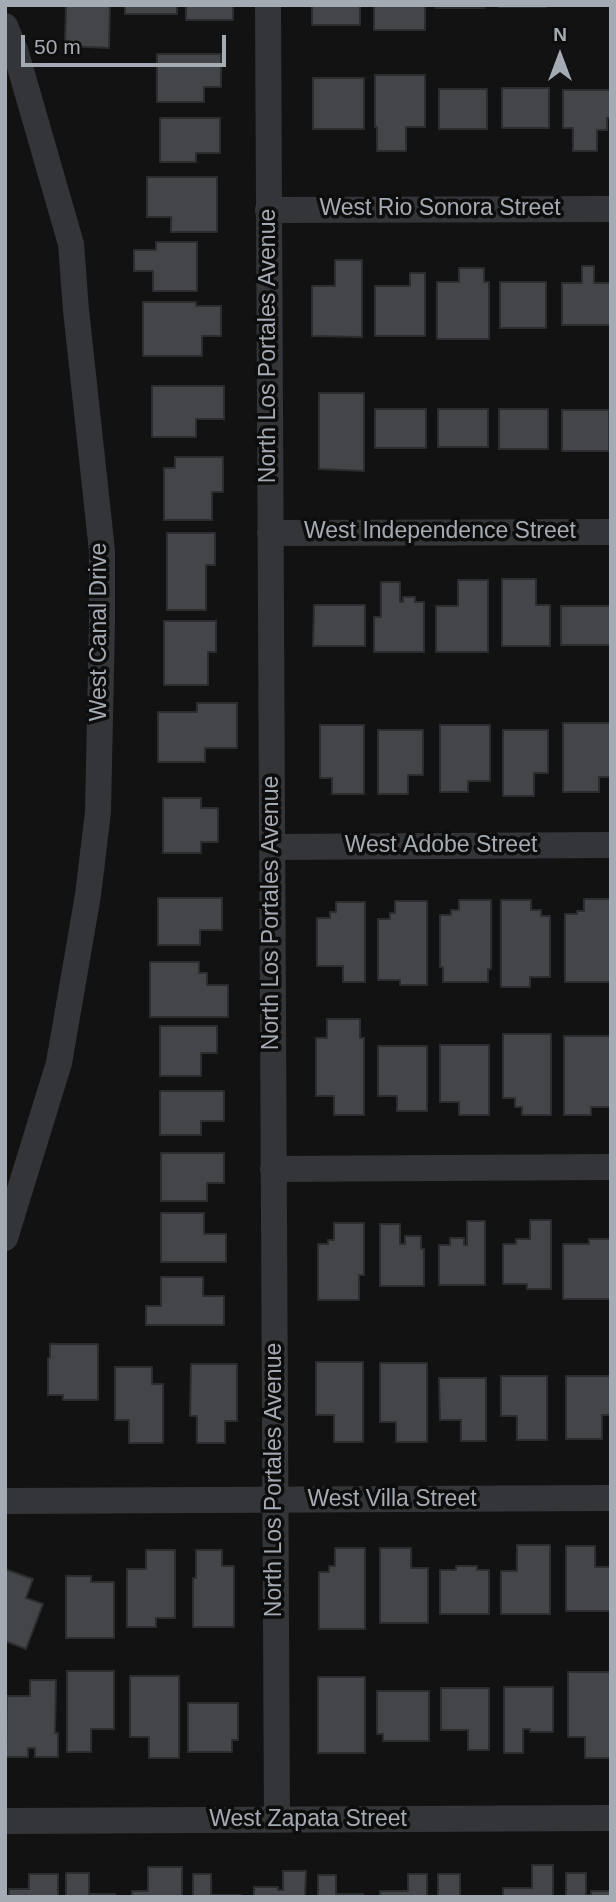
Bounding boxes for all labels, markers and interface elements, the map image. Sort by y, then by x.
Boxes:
scale bar [24,21,229,65]
north arrow [525,21,595,91]
text: N [553,24,567,45]
text: 50 m [34,35,81,58]
street label: West Rio Sonora Street [319,195,561,223]
street label: North Los Portales Avenue [255,209,283,483]
street label: West Independence Street [304,518,576,546]
street label: West Canal Drive [86,543,114,721]
street label: North Los Portales Avenue [258,776,286,1050]
street label: West Adobe Street [345,832,537,860]
street label: North Los Portales Avenue [261,1343,289,1617]
street label: West Villa Street [307,1486,477,1514]
street label: West Zapata Street [209,1806,407,1834]

